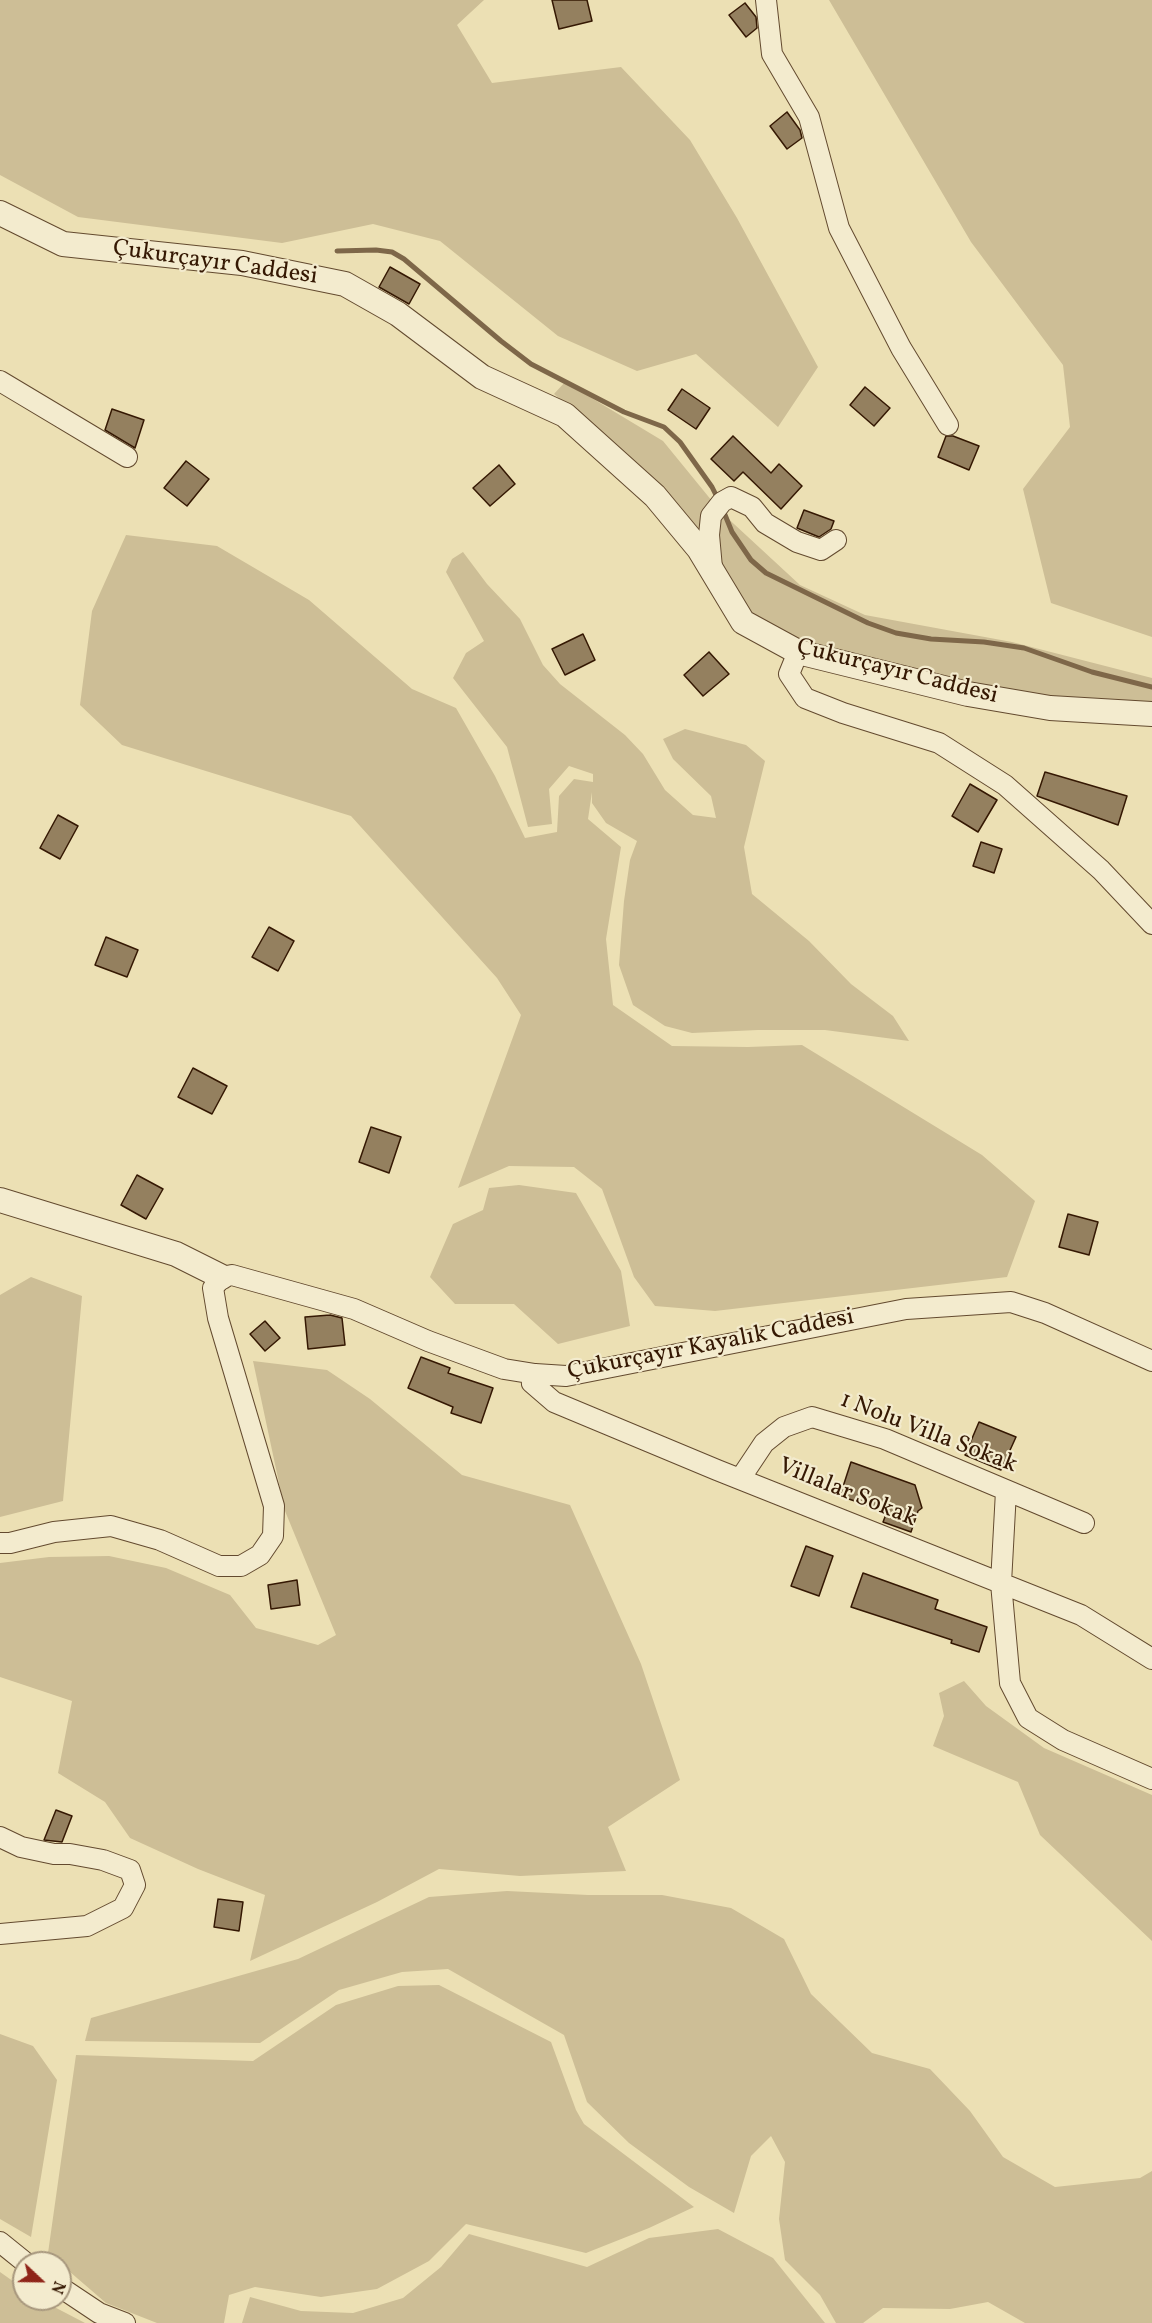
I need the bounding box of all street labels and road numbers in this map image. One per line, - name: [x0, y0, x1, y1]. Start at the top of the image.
- street label: Çukurçayır Caddesi: [111, 235, 319, 293]
- street label: Çukurçayır Caddesi: [793, 634, 1001, 712]
- street label: Çukurçayır Kayalık Caddesi: [565, 1304, 857, 1388]
- street label: 1 Nolu Villa Sokak: [835, 1387, 1021, 1481]
- street label: Villalar Sokak: [774, 1453, 920, 1535]

